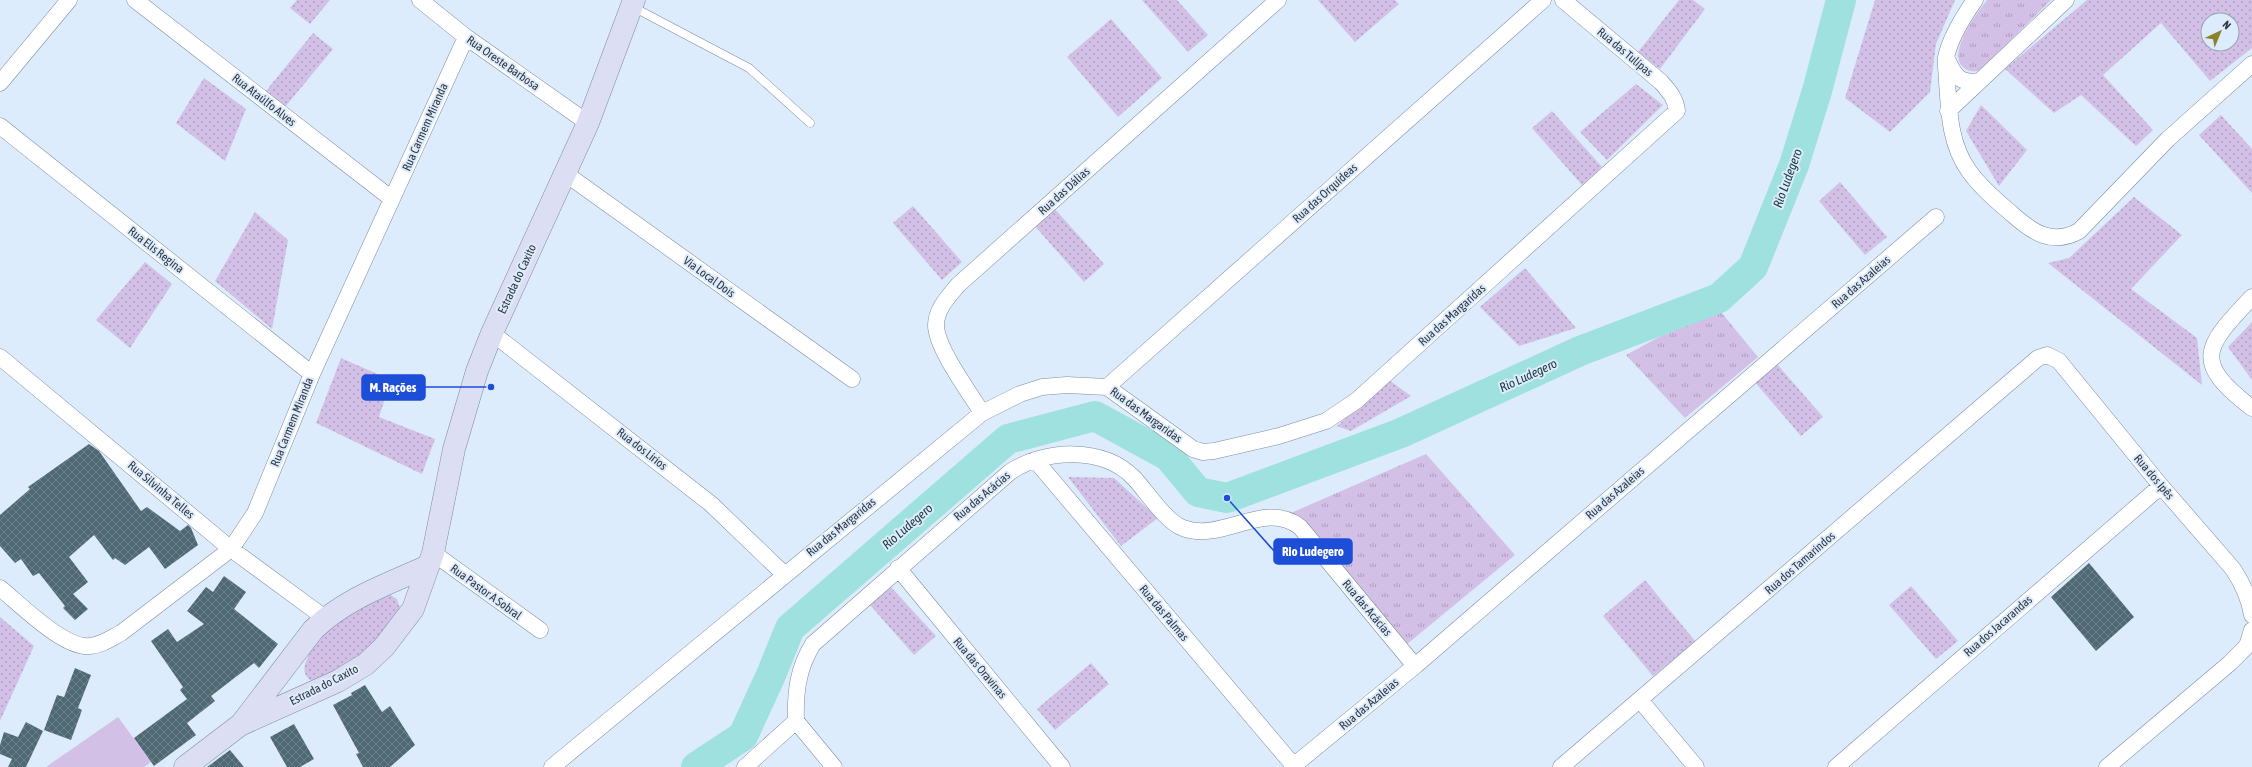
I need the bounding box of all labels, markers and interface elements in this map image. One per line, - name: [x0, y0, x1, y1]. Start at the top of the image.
- north arrow: [2200, 12, 2240, 52]
- text: N: [2220, 18, 2233, 31]
- street label: Rua das Tulípas: [1594, 25, 1656, 79]
- street label: Rua Oreste Barbosa: [464, 33, 542, 93]
- street label: Rua Ataúlfo Alves: [229, 71, 299, 129]
- street label: Rua Carmem Miranda: [399, 81, 451, 173]
- water label: Rio Ludegero: [1770, 147, 1805, 210]
- street label: Rua das Orquídeas: [1290, 160, 1360, 226]
- street label: Rua das Dálias: [1035, 164, 1093, 218]
- street label: Rua Elis Regina: [125, 224, 187, 276]
- street label: Estrada do Caxito: [495, 242, 539, 316]
- street label: Rua das Azaleias: [1829, 253, 1893, 311]
- street label: Via Local Dois: [680, 254, 738, 300]
- street label: Rua das Margaridas: [1416, 281, 1488, 349]
- water label: Rio Ludegero: [1497, 356, 1559, 395]
- street label: Rua Carmem Miranda: [268, 375, 316, 469]
- callout: M. Rações: [362, 375, 425, 400]
- text: M. Rações: [370, 380, 417, 395]
- street label: Rua das Margaridas: [1107, 384, 1185, 446]
- street label: Rua dos Lírios: [614, 425, 670, 473]
- street label: Rua dos Ipês: [2131, 452, 2177, 502]
- street label: Rua Silvinha Telles: [125, 458, 197, 522]
- street label: Rua das Azaleias: [1583, 464, 1647, 522]
- street label: Rua das Acácias: [951, 468, 1013, 524]
- street label: Rua das Margaridas: [803, 495, 879, 559]
- water label: Rio Ludegero: [879, 500, 936, 552]
- street label: Rua dos Tamarindos: [1762, 529, 1838, 597]
- callout: Rio Ludegero: [1274, 539, 1352, 564]
- text: Rio Ludegero: [1282, 544, 1344, 559]
- street label: Rua Pastor A Sobral: [448, 561, 525, 623]
- street label: Rua das Acácias: [1339, 577, 1395, 639]
- street label: Rua das Palmas: [1136, 582, 1192, 644]
- street label: Rua dos Jacarandas: [1961, 593, 2035, 659]
- street label: Rua das Oravinas: [950, 635, 1010, 701]
- street label: Estrada do Caxito: [287, 662, 361, 708]
- street label: Rua das Azaleias: [1337, 675, 1401, 733]

